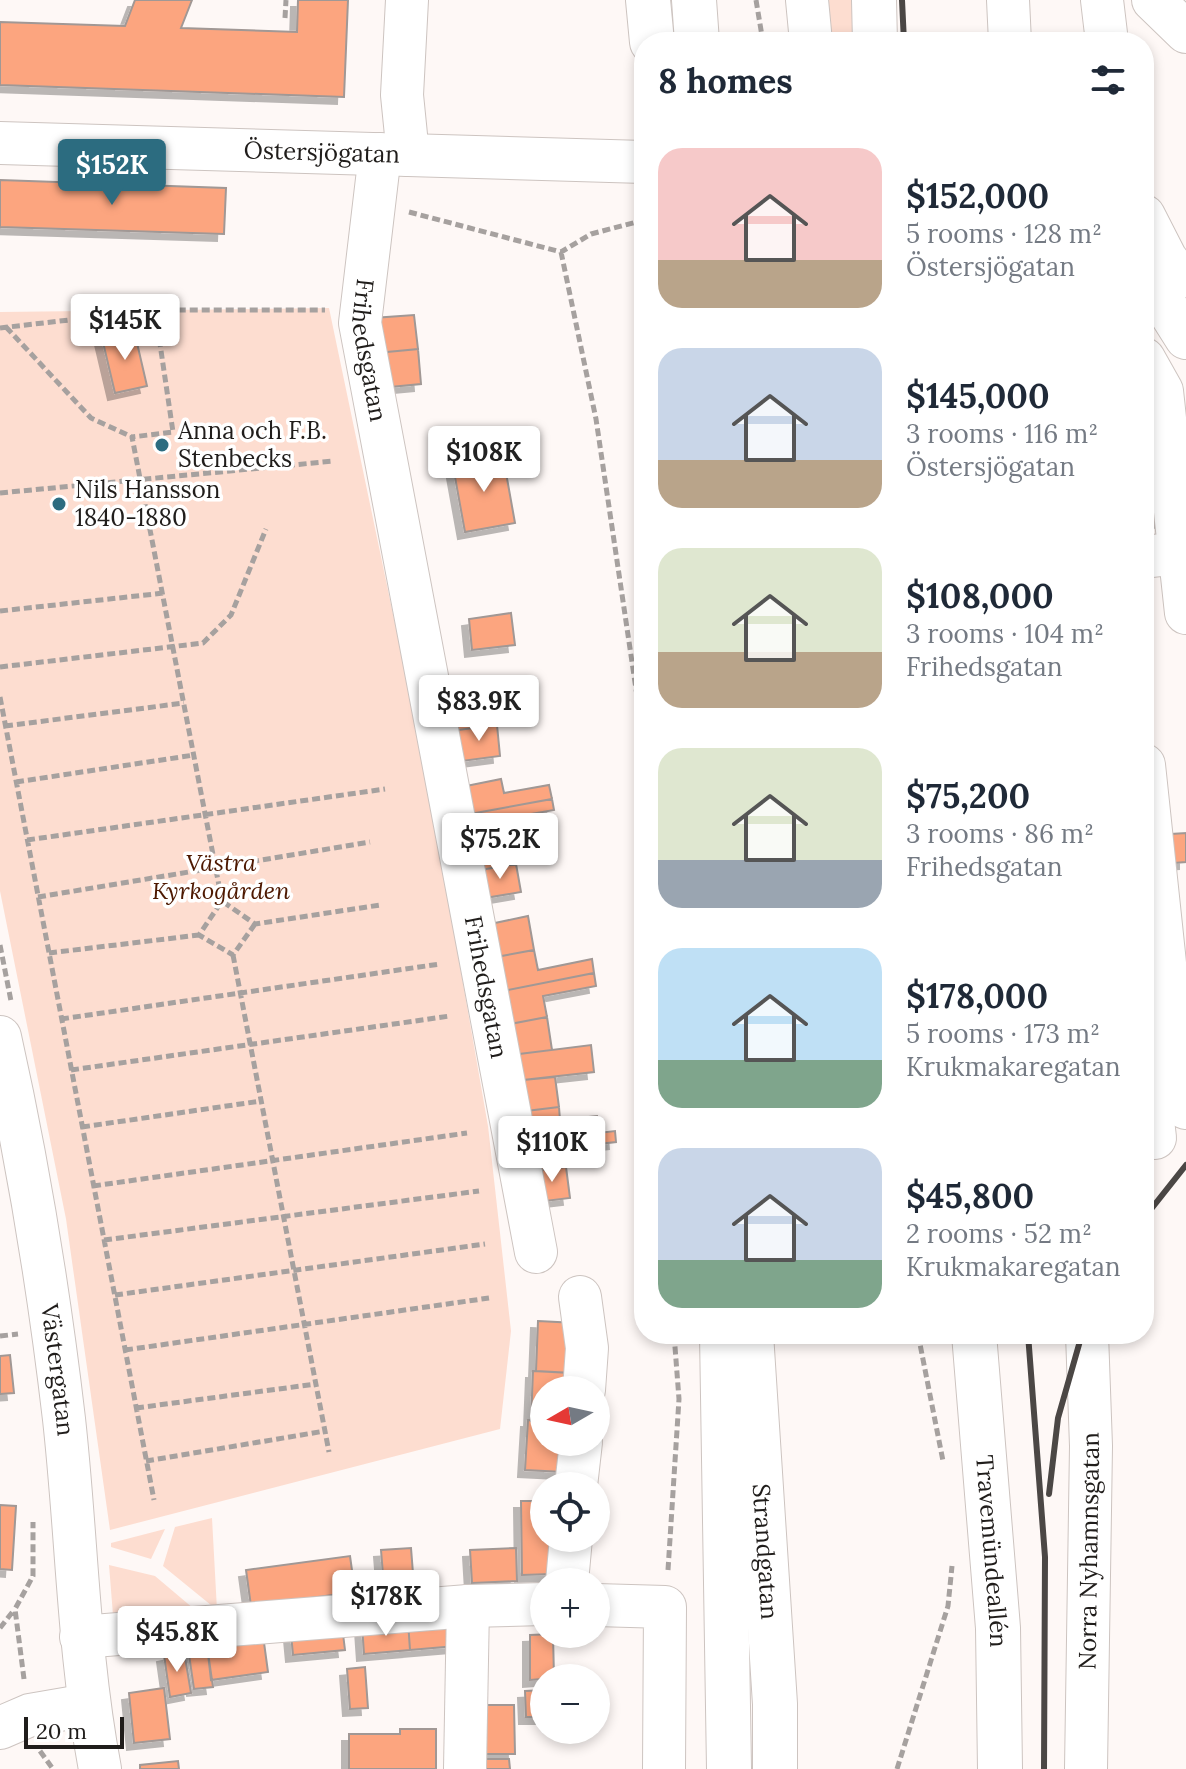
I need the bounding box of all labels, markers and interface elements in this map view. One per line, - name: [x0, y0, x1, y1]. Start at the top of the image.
- icon: filters: [1086, 58, 1130, 102]
- text: 8 homes: [658, 59, 793, 102]
- street label: Östersjögatan: [243, 134, 400, 170]
- pin: $152K: [56, 139, 168, 207]
- text: $152K: [76, 148, 148, 181]
- text: $152,000: [906, 174, 1049, 217]
- icon: home: [722, 180, 818, 276]
- text: 5 rooms · 128 m²: [906, 217, 1102, 250]
- text: Östersjögatan: [906, 250, 1075, 283]
- street label: Frihedsgatan: [345, 277, 394, 424]
- pin: $145K: [69, 294, 181, 362]
- text: $145K: [89, 303, 161, 336]
- text: $145,000: [906, 374, 1050, 417]
- icon: home: [722, 380, 818, 476]
- place label: Anna och F.B. Stenbecks: [177, 415, 327, 474]
- text: 3 rooms · 116 m²: [906, 417, 1098, 450]
- pin: $108K: [428, 426, 540, 494]
- text: $108K: [446, 435, 522, 468]
- marker: Anna och F.B. Stenbecks: [153, 436, 171, 454]
- text: Östersjögatan: [906, 450, 1075, 483]
- place label: Nils Hansson 1840-1880: [75, 474, 220, 533]
- marker: Nils Hansson 1840-1880: [50, 495, 68, 513]
- text: $108,000: [906, 574, 1054, 617]
- icon: home: [722, 580, 818, 676]
- text: 3 rooms · 104 m²: [906, 617, 1104, 650]
- text: Frihedsgatan: [906, 650, 1063, 683]
- pin: $83.9K: [414, 675, 544, 743]
- text: $83.9K: [437, 684, 521, 717]
- text: $75,200: [906, 774, 1030, 817]
- icon: home: [722, 780, 818, 876]
- pin: $75.2K: [435, 813, 565, 881]
- text: 3 rooms · 86 m²: [906, 817, 1094, 850]
- text: $75.2K: [460, 822, 540, 855]
- park label: Västra Kyrkogården: [152, 847, 290, 906]
- text: Frihedsgatan: [906, 850, 1063, 883]
- street label: Frihedsgatan: [458, 913, 515, 1061]
- text: $178,000: [906, 974, 1048, 1017]
- icon: home: [722, 980, 818, 1076]
- text: 5 rooms · 173 m²: [906, 1017, 1100, 1050]
- text: Krukmakaregatan: [906, 1050, 1121, 1083]
- pin: $110K: [496, 1116, 608, 1184]
- text: $110K: [516, 1125, 588, 1158]
- text: $45,800: [906, 1174, 1034, 1217]
- icon: home: [722, 1180, 818, 1276]
- text: 2 rooms · 52 m²: [906, 1217, 1092, 1250]
- text: Krukmakaregatan: [906, 1250, 1121, 1283]
- street label: Västergatan: [34, 1301, 82, 1437]
- north arrow: [530, 1376, 610, 1456]
- map controls: [530, 1376, 610, 1744]
- street label: Norra Nyhamnsgatan: [1072, 1432, 1106, 1670]
- street label: Travemündeallén: [969, 1454, 1014, 1648]
- button: locate: [530, 1472, 610, 1552]
- street label: Strandgatan: [746, 1483, 785, 1620]
- button: +: [530, 1568, 610, 1648]
- pin: $178K: [330, 1570, 442, 1638]
- text: $178K: [350, 1579, 422, 1612]
- pin: $45.8K: [112, 1606, 242, 1674]
- text: $45.8K: [136, 1615, 219, 1648]
- button: −: [530, 1664, 610, 1744]
- scale bar: [24, 1713, 124, 1749]
- text: 20 m: [36, 1717, 87, 1745]

